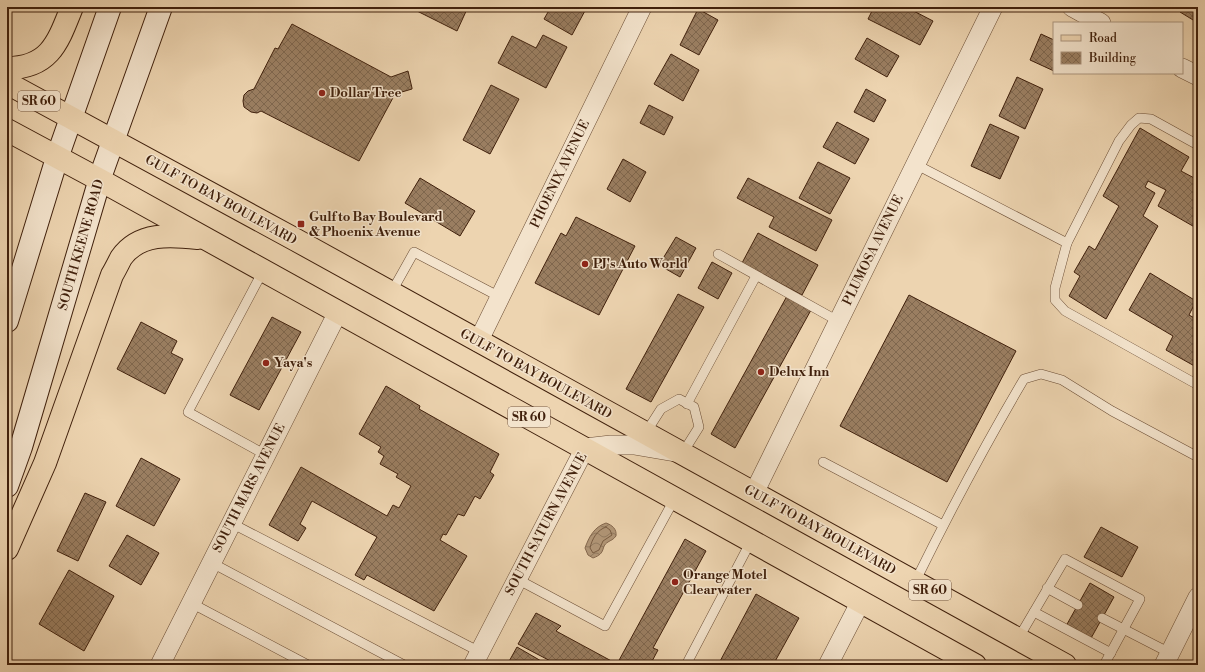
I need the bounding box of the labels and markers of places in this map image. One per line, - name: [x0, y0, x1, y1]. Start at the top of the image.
- place label: Dollar Tree: [330, 85, 402, 101]
- marker: Dollar Tree: [317, 88, 327, 98]
- place label: Gulf to Bay Boulevard & Phoenix Avenue: [309, 209, 443, 240]
- marker: Gulf to Bay Boulevard & Phoenix Avenue: [296, 219, 306, 229]
- place label: PJ's Auto World: [593, 256, 688, 272]
- marker: PJ's Auto World: [580, 259, 590, 269]
- place label: Yaya's: [274, 355, 313, 371]
- marker: Yaya's: [261, 358, 271, 368]
- place label: Delux Inn: [769, 364, 829, 380]
- marker: Delux Inn: [756, 367, 766, 377]
- place label: Orange Motel Clearwater: [683, 567, 768, 598]
- marker: Orange Motel Clearwater: [670, 577, 680, 587]

